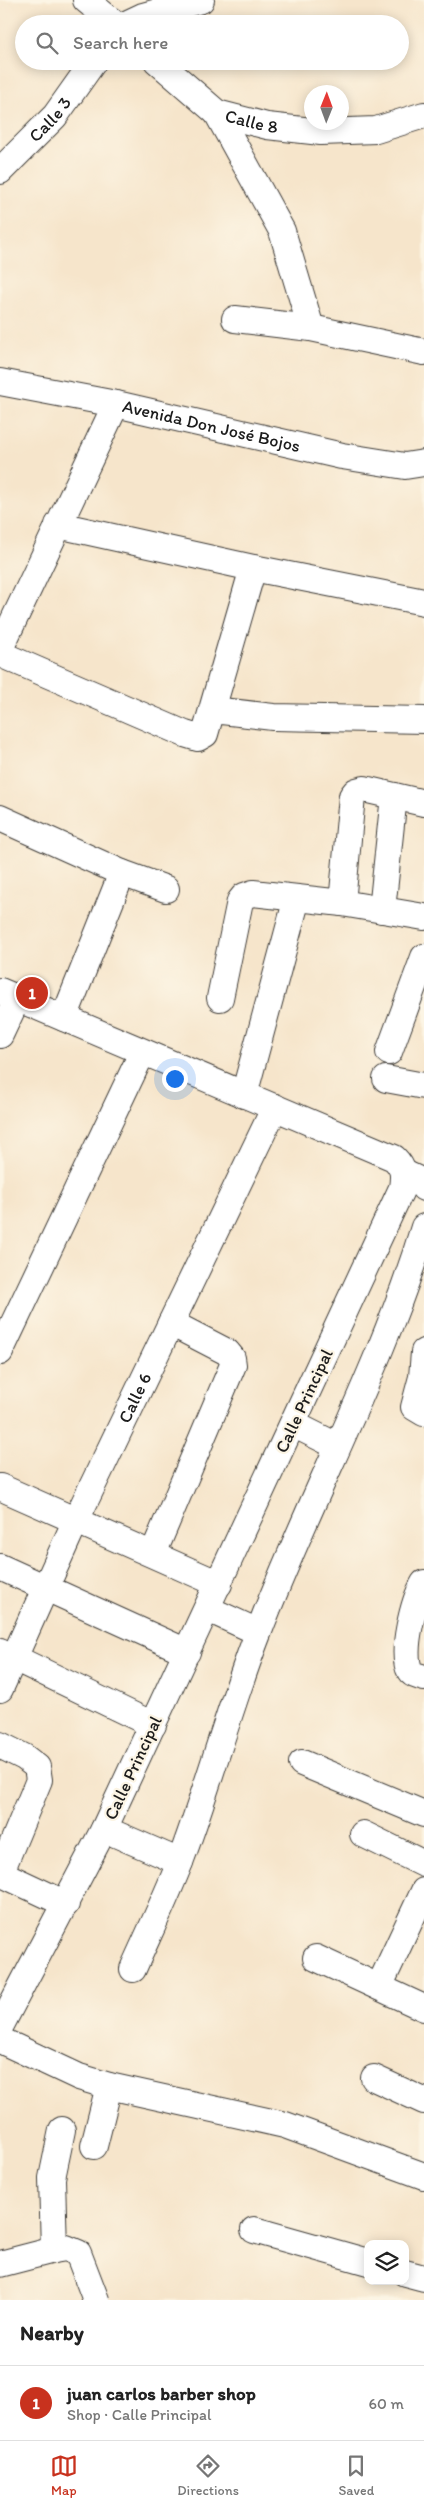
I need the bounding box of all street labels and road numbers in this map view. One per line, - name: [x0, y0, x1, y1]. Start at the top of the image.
- street label: Calle 3: [24, 92, 76, 147]
- street label: Calle 8: [223, 105, 279, 138]
- street label: Avenida Don José Bojos: [120, 395, 302, 457]
- street label: Calle Principal: [270, 1346, 338, 1456]
- street label: Calle 6: [113, 1369, 156, 1427]
- street label: Calle Principal: [99, 1713, 167, 1823]

